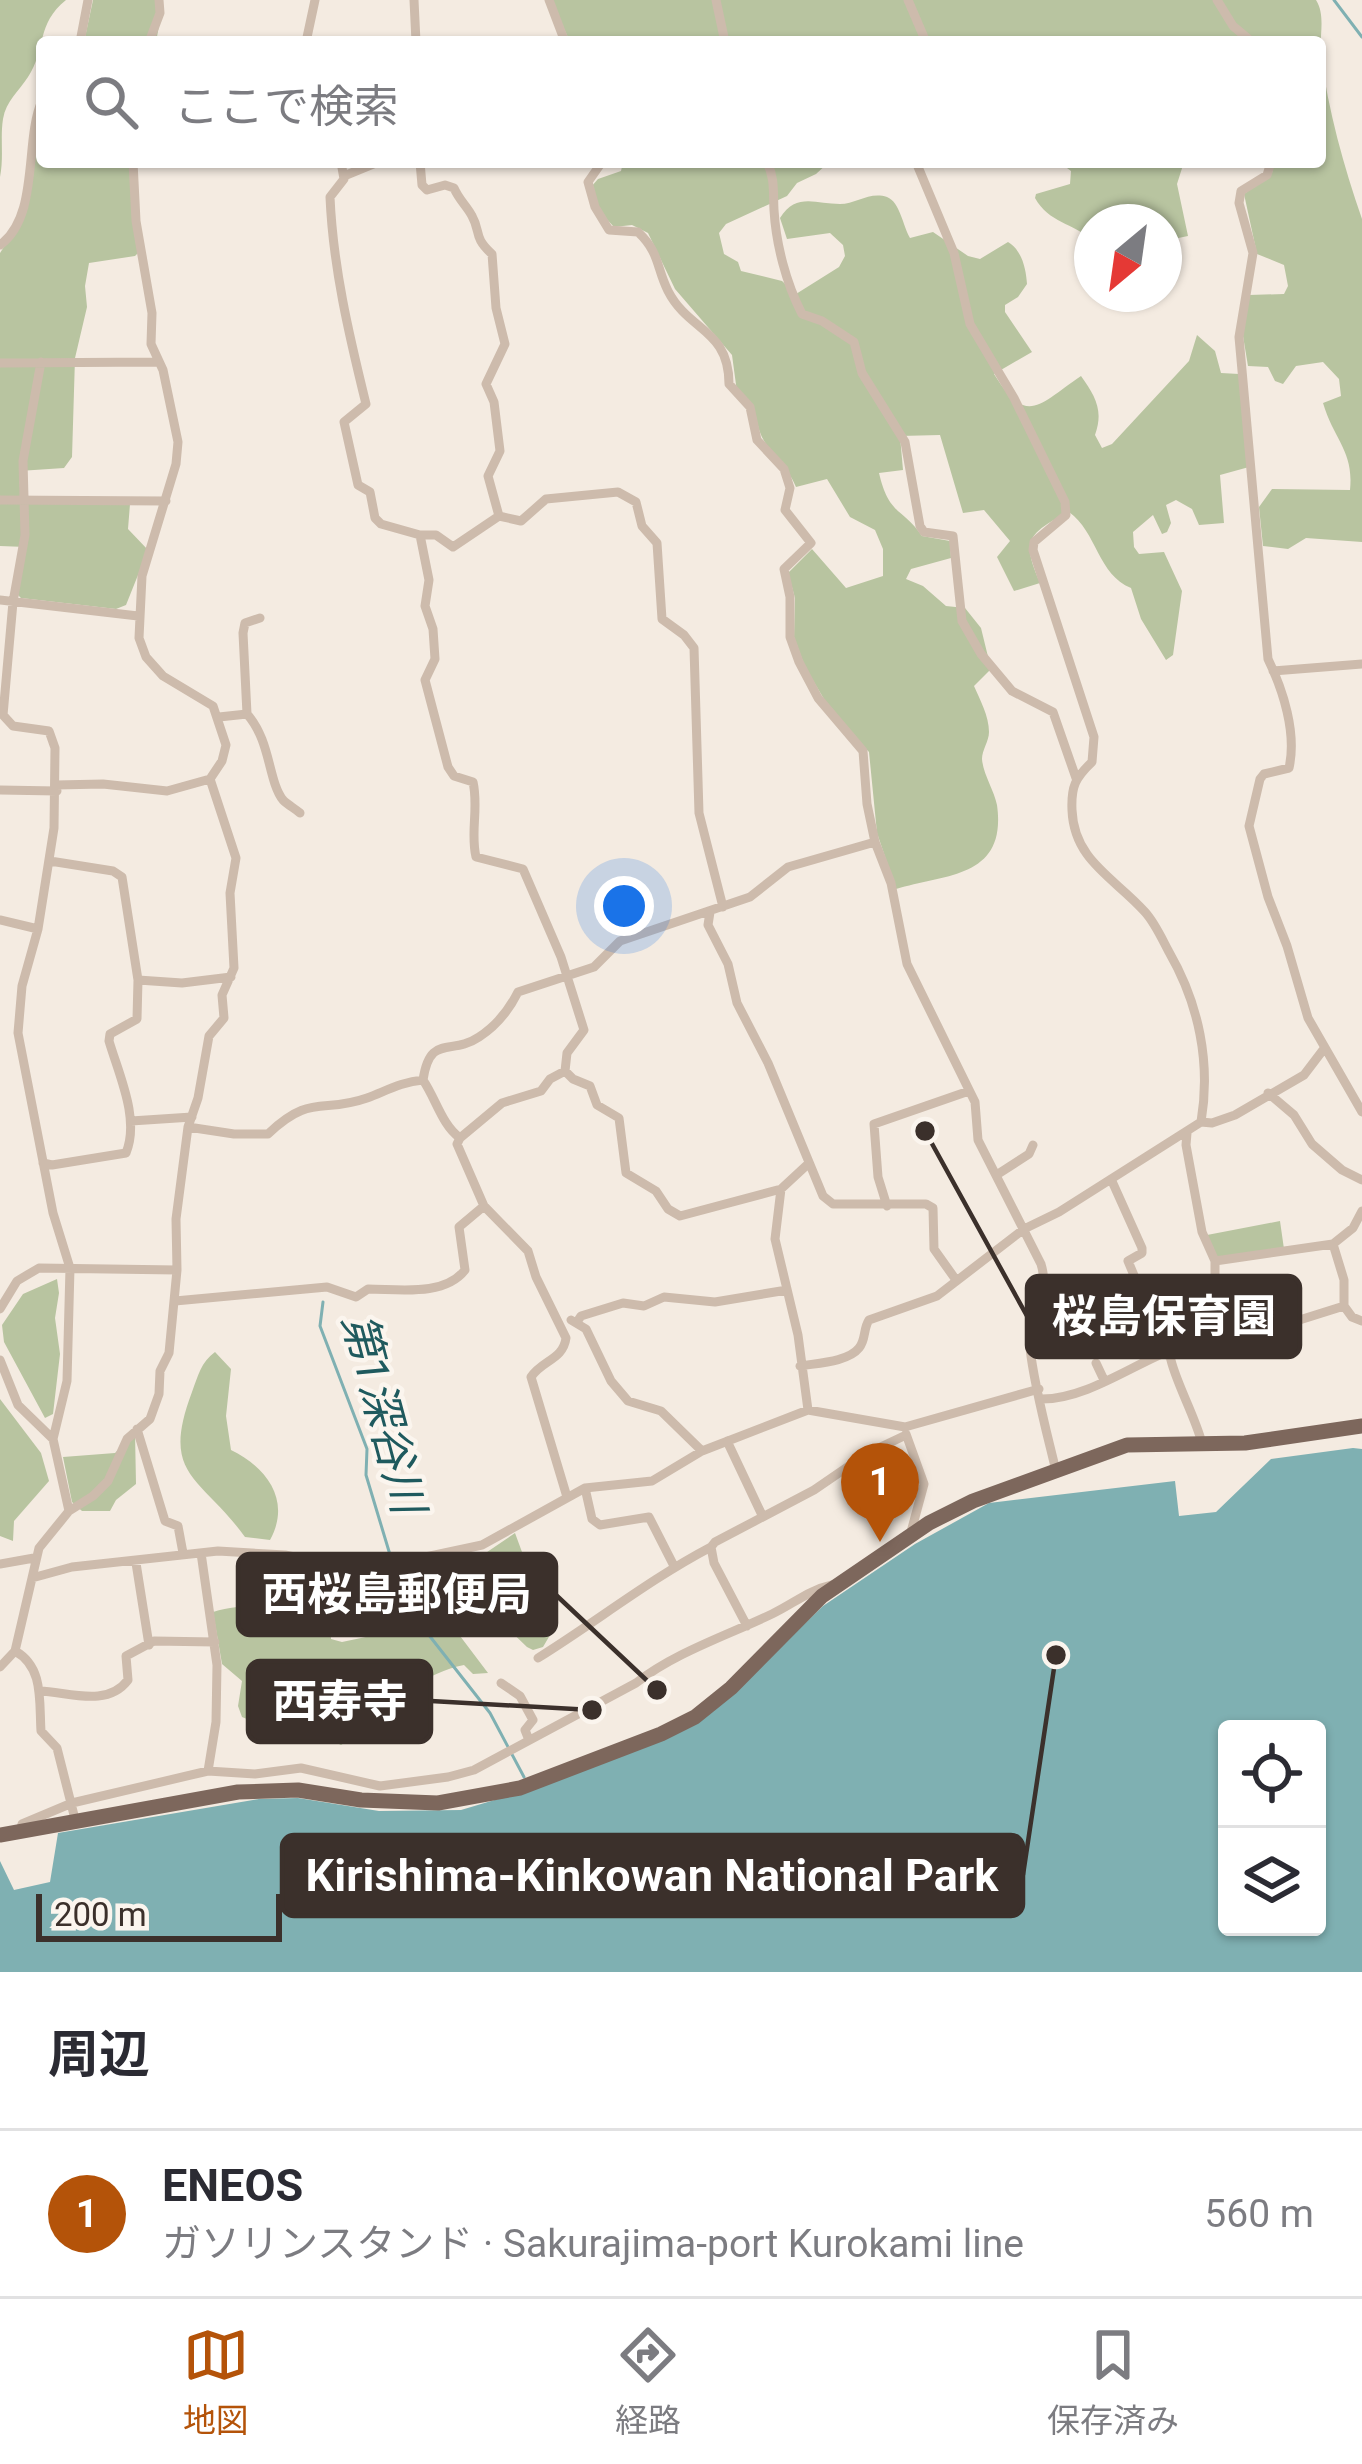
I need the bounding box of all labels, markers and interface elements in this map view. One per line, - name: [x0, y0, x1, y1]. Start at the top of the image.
- search box: [36, 36, 1326, 168]
- icon: search: [78, 69, 144, 135]
- text: ここで検索: [174, 80, 399, 133]
- north arrow: [1074, 204, 1182, 312]
- your location: [594, 876, 654, 936]
- callout: 桜島保育園: [1027, 1276, 1300, 1357]
- text: 桜島保育園: [1051, 1290, 1277, 1343]
- water label: 第1深谷川: [331, 1307, 437, 1523]
- pin: 1: [841, 1443, 919, 1542]
- callout: 西桜島郵便局: [238, 1554, 556, 1635]
- text: 西桜島郵便局: [262, 1568, 532, 1621]
- callout: 西寿寺: [248, 1661, 431, 1742]
- text: 西寿寺: [272, 1675, 408, 1728]
- map controls: [1218, 1720, 1326, 1936]
- button: locate: [1218, 1720, 1326, 1828]
- button: layers: [1218, 1828, 1326, 1936]
- callout: Kirishima-Kinkowan National Park: [282, 1835, 1023, 1916]
- text: Kirishima-Kinkowan National Park: [306, 1849, 999, 1902]
- scale bar: [36, 1888, 282, 1941]
- text: 200 m: [54, 1895, 147, 1934]
- text: 周辺: [48, 2025, 150, 2084]
- text: ENEOS: [162, 2159, 303, 2212]
- text: 1: [76, 2191, 98, 2237]
- text: 560 m: [1204, 2191, 1314, 2237]
- text: ガソリンスタンド · Sakurajima-port Kurokami line: [162, 2221, 1024, 2267]
- tab: 地図: [183, 2322, 249, 2442]
- tab: 経路: [615, 2322, 681, 2442]
- tab: 保存済み: [1047, 2322, 1179, 2442]

